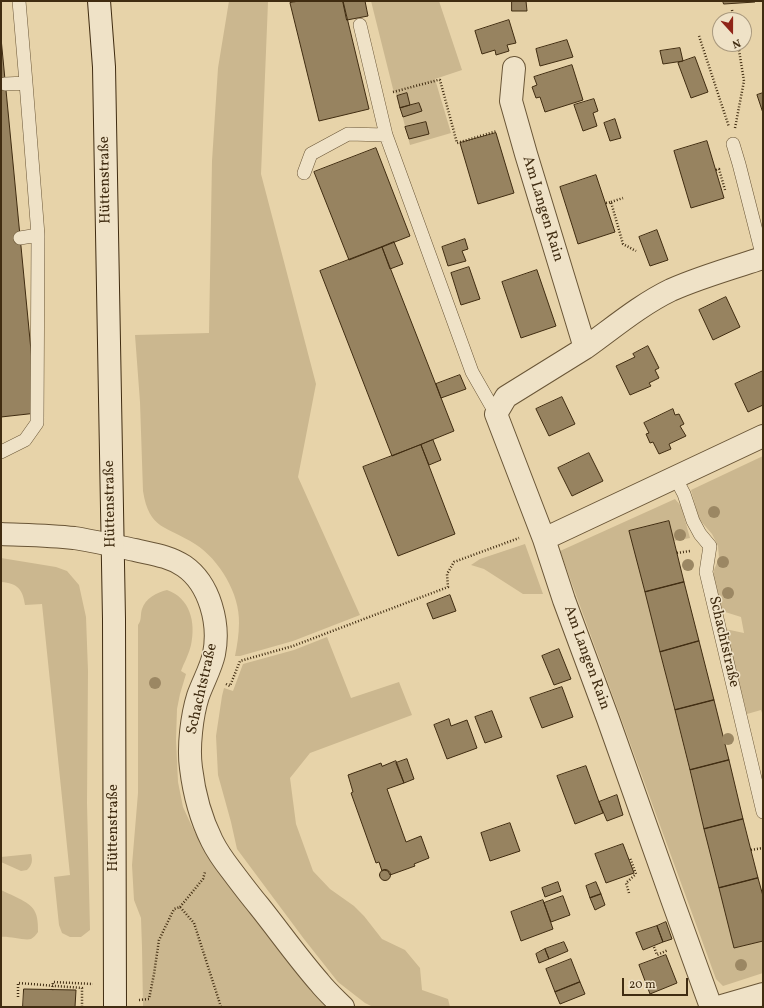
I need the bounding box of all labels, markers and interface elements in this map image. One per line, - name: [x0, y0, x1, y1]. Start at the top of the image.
- north arrow: [712, 12, 752, 52]
- text: N: [730, 34, 743, 51]
- street label: Hüttenstraße: [96, 136, 116, 224]
- street label: Am Langen Rain: [517, 154, 567, 264]
- street label: Hüttenstraße: [101, 460, 121, 548]
- street label: Schachtstraße: [704, 595, 742, 689]
- street label: Am Langen Rain: [559, 603, 613, 713]
- street label: Schachtstraße: [184, 642, 222, 736]
- street label: Hüttenstraße: [105, 784, 123, 872]
- scale bar: [624, 970, 690, 996]
- text: 20 m: [629, 977, 656, 993]

